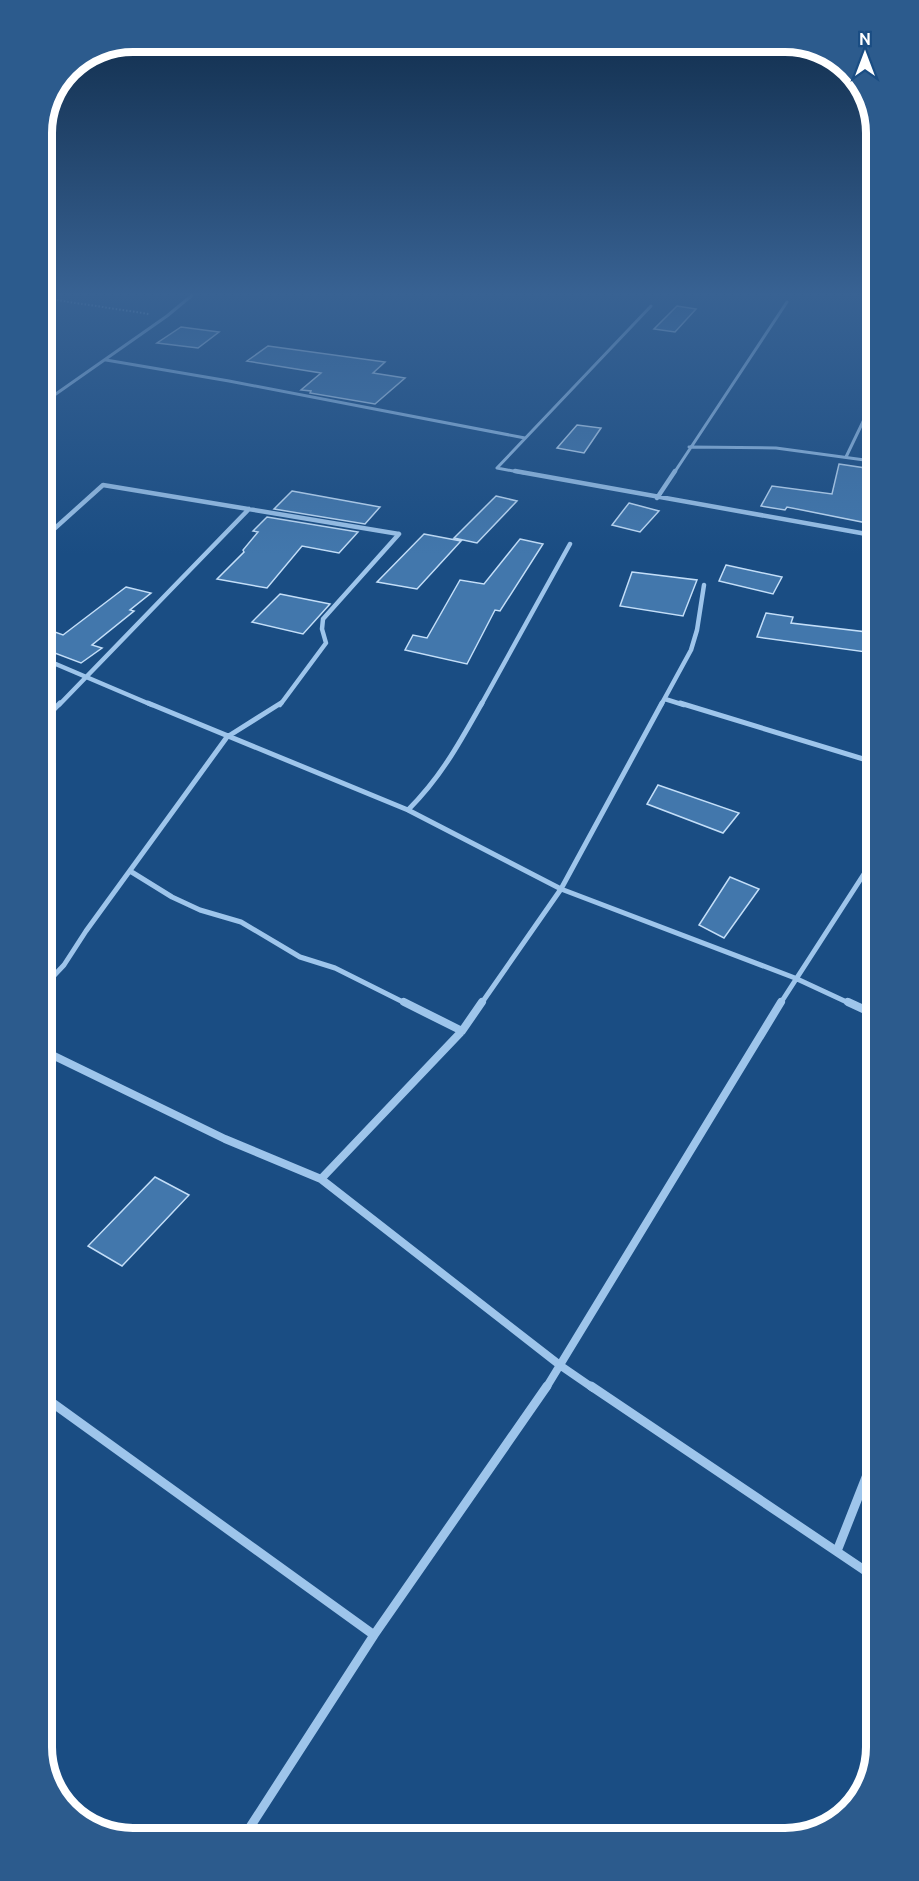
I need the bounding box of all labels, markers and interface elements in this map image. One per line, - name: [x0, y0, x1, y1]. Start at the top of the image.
- north arrow: [835, 24, 895, 84]
- text: N: [859, 30, 871, 48]

